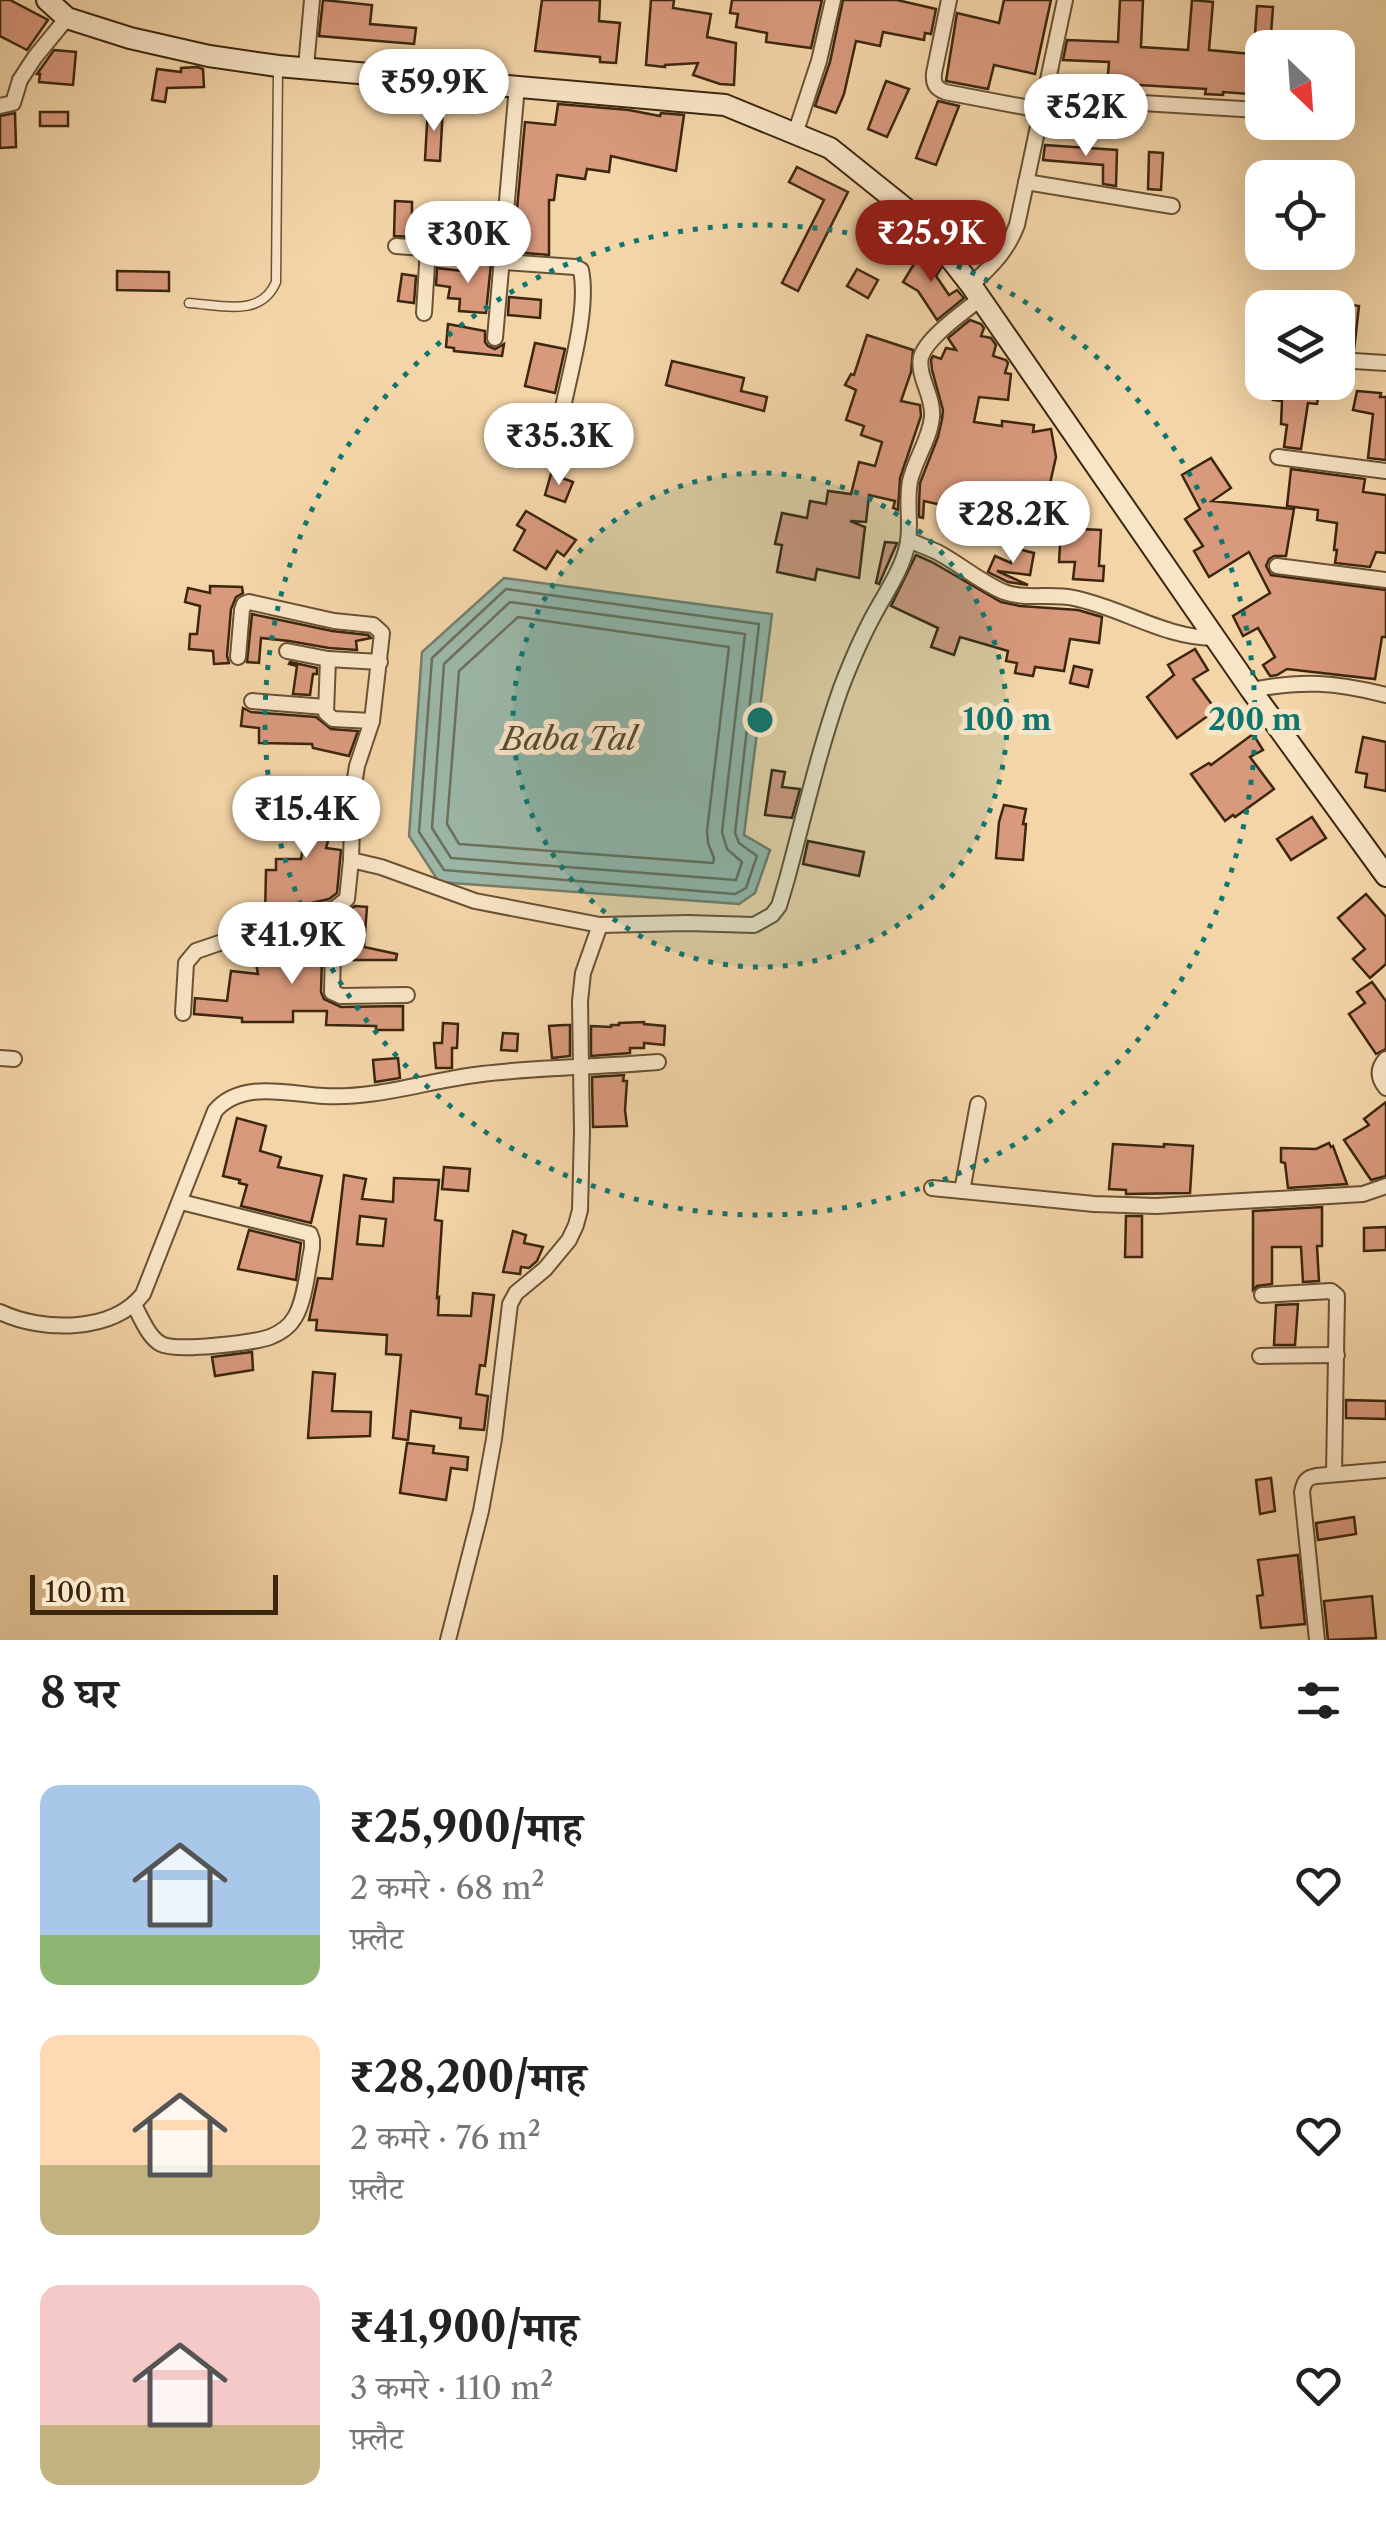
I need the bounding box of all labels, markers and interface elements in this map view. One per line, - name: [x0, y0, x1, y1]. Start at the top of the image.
- north arrow: [1245, 30, 1355, 140]
- map controls: [1245, 30, 1355, 400]
- pin: ₹59.9K: [353, 49, 515, 134]
- text: ₹59.9K: [381, 62, 487, 101]
- pin: ₹52K: [1027, 74, 1145, 159]
- text: ₹52K: [1046, 87, 1126, 126]
- button: locate: [1245, 160, 1355, 270]
- pin: ₹25.9K: [850, 200, 1012, 285]
- pin: ₹30K: [409, 201, 527, 286]
- text: ₹25.9K: [877, 213, 985, 252]
- text: ₹30K: [427, 214, 509, 253]
- button: layers: [1245, 290, 1355, 400]
- pin: ₹35.3K: [478, 403, 640, 488]
- text: ₹35.3K: [506, 416, 612, 455]
- pin: ₹28.2K: [932, 481, 1094, 566]
- text: ₹28.2K: [958, 494, 1068, 533]
- text: 100 m: [963, 701, 1052, 738]
- text: 200 m: [1208, 701, 1302, 738]
- centre of rings: [742, 702, 778, 738]
- water label: Baba Tal: [498, 719, 640, 758]
- pin: ₹15.4K: [225, 776, 387, 861]
- text: ₹15.4K: [254, 789, 358, 828]
- pin: ₹41.9K: [211, 902, 373, 987]
- text: ₹41.9K: [240, 915, 344, 954]
- scale bar: [30, 1570, 278, 1614]
- text: 100 m: [45, 1575, 126, 1609]
- text: 8 घर: [40, 1667, 118, 1719]
- icon: filters: [1291, 1673, 1346, 1728]
- text: ₹25,900/माह: [350, 1801, 583, 1853]
- icon: home: [120, 1825, 240, 1945]
- icon: heart: [1291, 1858, 1346, 1913]
- text: 2 कमरे · 68 m²: [350, 1868, 545, 1907]
- text: फ़्लैट: [350, 1919, 403, 1958]
- text: ₹28,200/माह: [350, 2051, 586, 2103]
- icon: home: [120, 2075, 240, 2195]
- icon: heart: [1291, 2108, 1346, 2163]
- text: 2 कमरे · 76 m²: [350, 2118, 541, 2157]
- text: फ़्लैट: [350, 2169, 403, 2208]
- text: ₹41,900/माह: [350, 2301, 578, 2353]
- icon: home: [120, 2325, 240, 2445]
- icon: heart: [1291, 2358, 1346, 2413]
- text: 3 कमरे · 110 m²: [350, 2368, 553, 2407]
- text: फ़्लैट: [350, 2419, 403, 2458]

